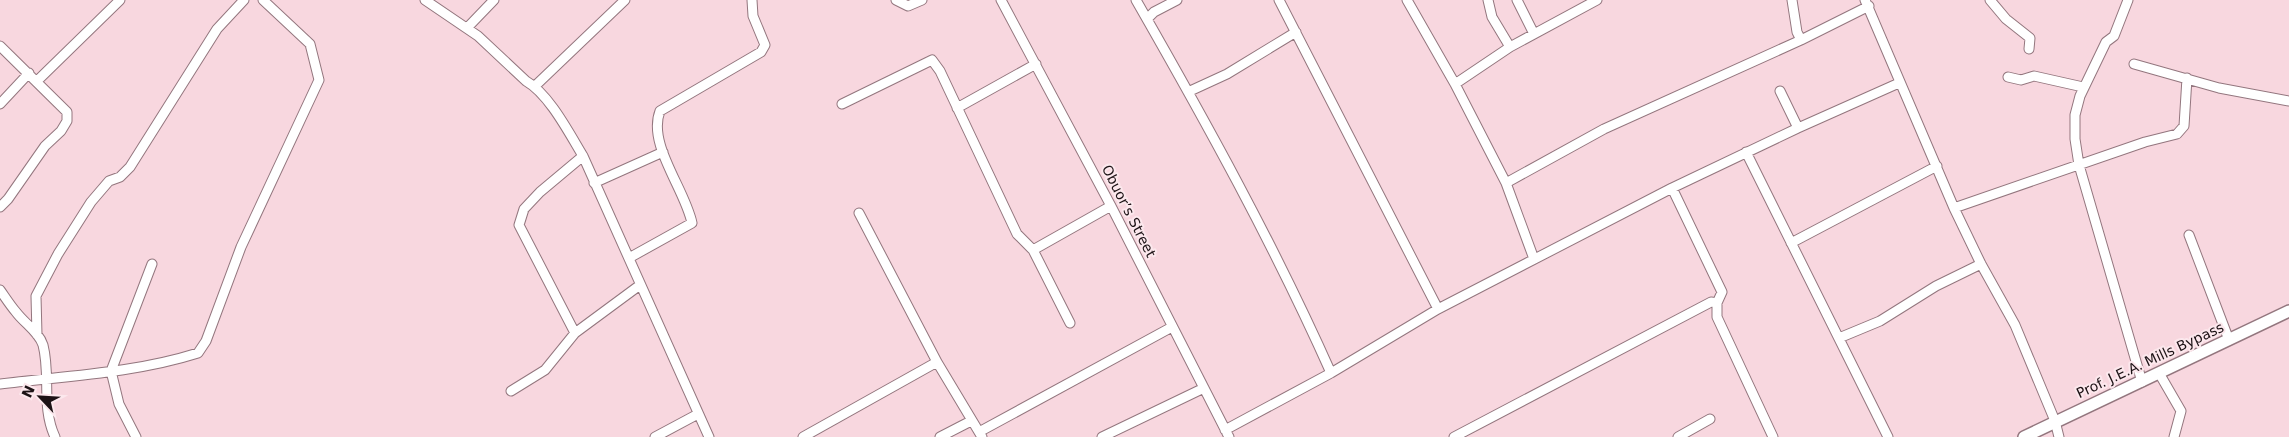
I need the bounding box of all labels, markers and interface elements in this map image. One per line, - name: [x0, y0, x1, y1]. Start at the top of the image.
- street label: Obuor’s Street: [1099, 162, 1159, 260]
- street label: Prof. J.E.A. Mills Bypass: [2074, 319, 2226, 401]
- north arrow: [15, 372, 65, 422]
- text: N: [18, 383, 38, 400]

